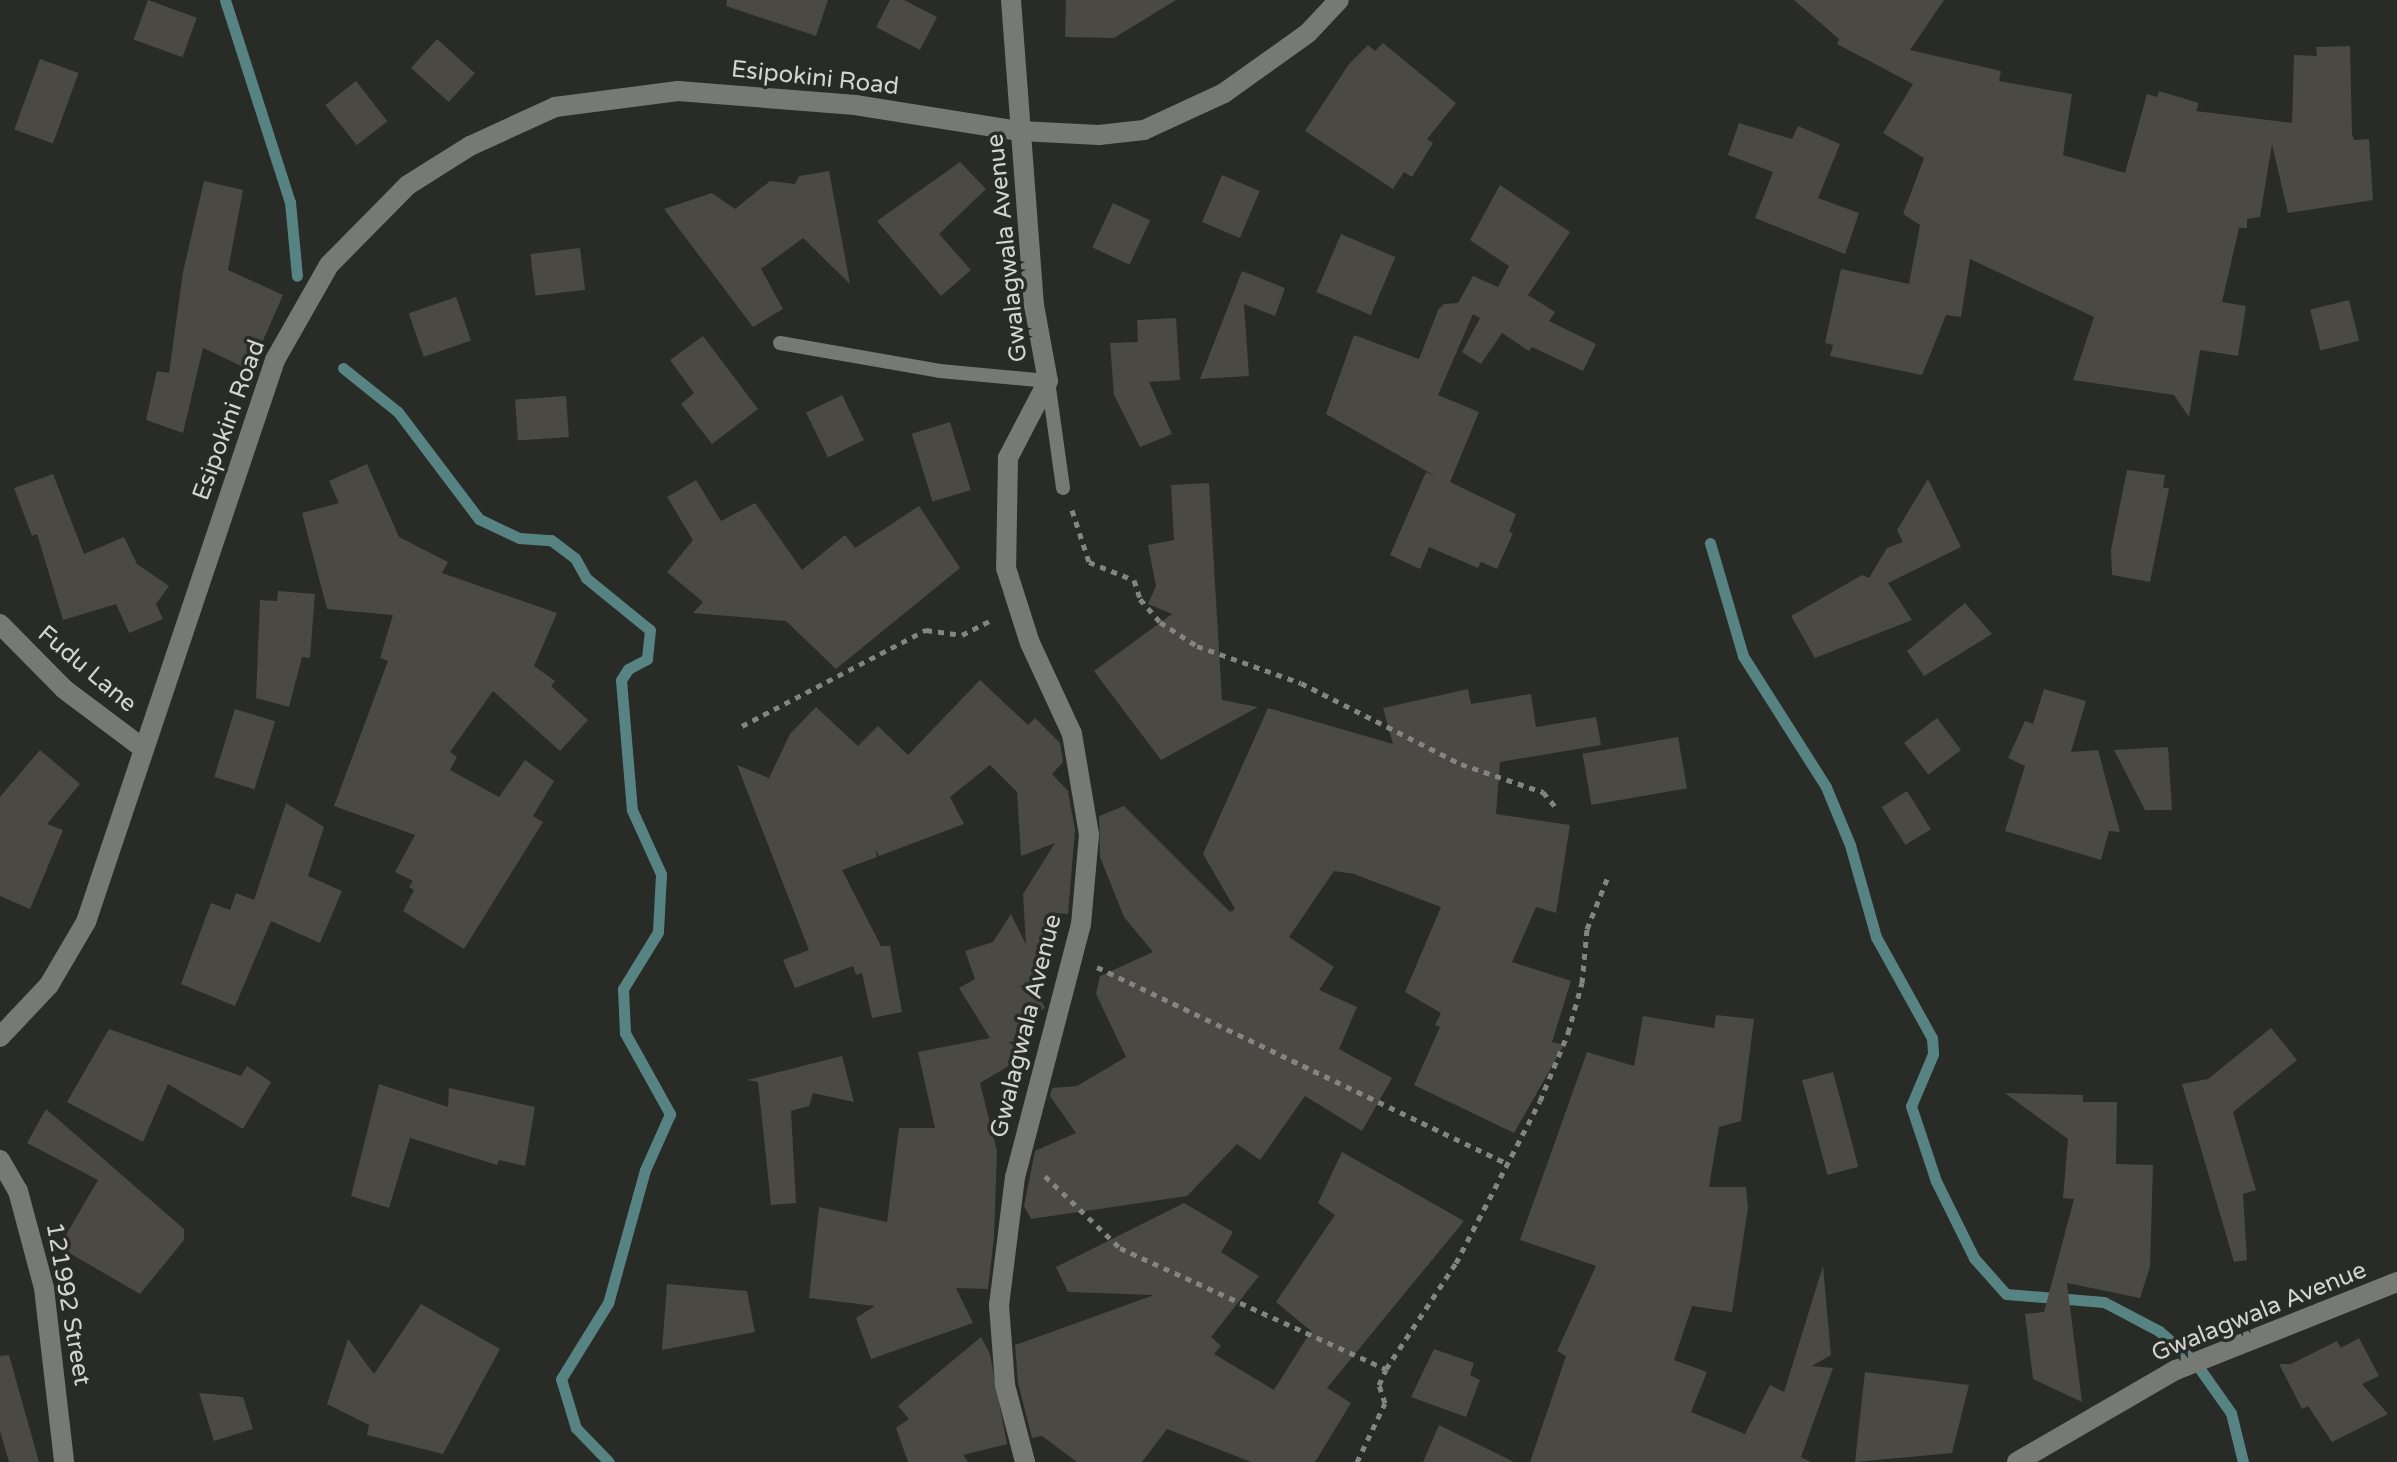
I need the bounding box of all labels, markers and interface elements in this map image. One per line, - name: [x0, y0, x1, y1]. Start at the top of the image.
- street label: Esipokini Road: [730, 55, 900, 101]
- street label: Gwalagwala Avenue: [981, 133, 1033, 363]
- street label: Esipokini Road: [187, 336, 271, 504]
- street label: Fudu Lane: [32, 619, 142, 719]
- street label: Gwalagwala Avenue: [984, 911, 1068, 1141]
- street label: 121992 Street: [39, 1220, 97, 1388]
- street label: Gwalagwala Avenue: [2147, 1256, 2371, 1368]

